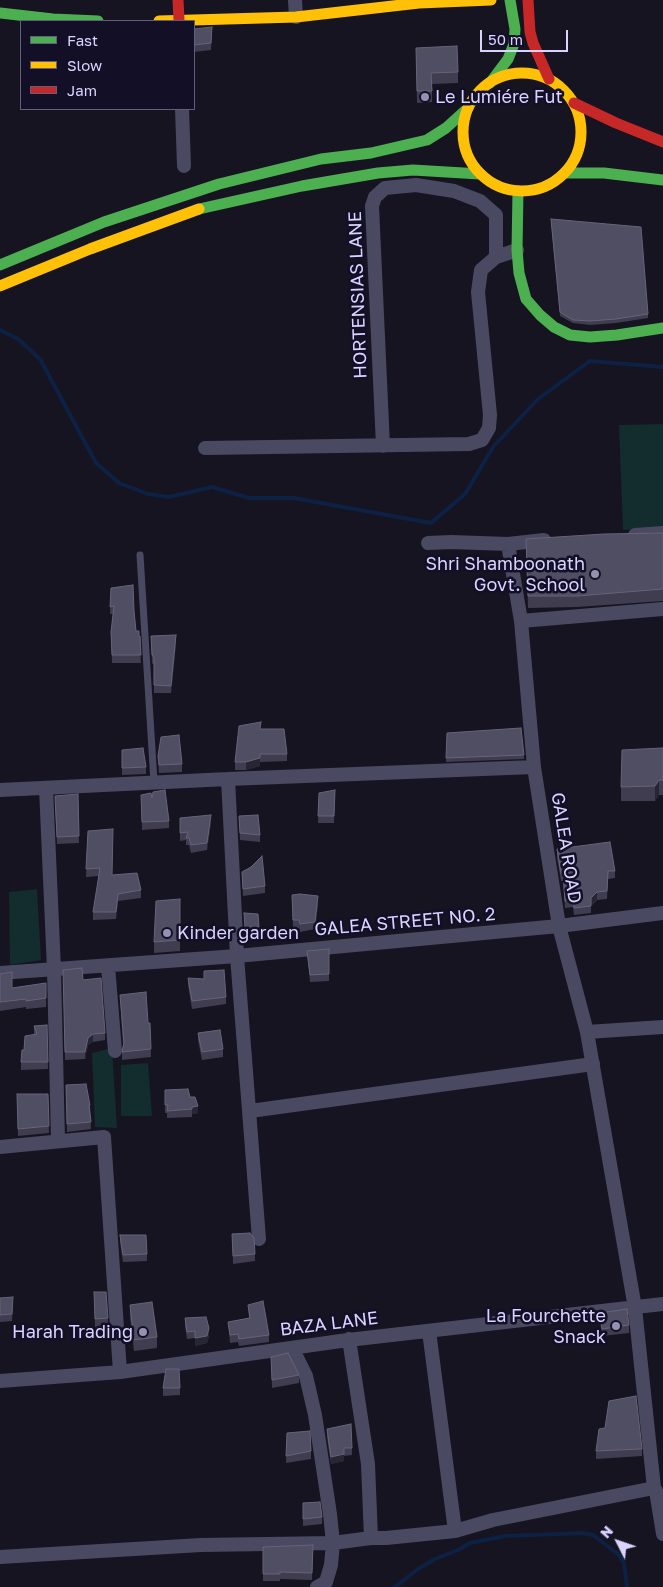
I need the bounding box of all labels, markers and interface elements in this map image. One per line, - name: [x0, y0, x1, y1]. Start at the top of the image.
- legend: [20, 20, 195, 110]
- scale bar: [483, 20, 570, 52]
- text: 50 m: [488, 30, 523, 48]
- text: Fast: [67, 31, 98, 49]
- text: Slow: [67, 56, 102, 74]
- text: Jam: [67, 81, 97, 99]
- place label: Le Lumiére Fut: [435, 86, 563, 108]
- marker: Le Lumiére Fut: [419, 91, 431, 103]
- street label: HORTENSIAS LANE: [344, 211, 372, 379]
- place label: Shri Shamboonath Govt. School: [425, 553, 585, 596]
- marker: Shri Shamboonath Govt. School: [589, 568, 601, 580]
- street label: GALEA ROAD: [547, 791, 585, 905]
- street label: GALEA STREET NO. 2: [314, 903, 496, 941]
- place label: Kinder garden: [177, 922, 299, 944]
- marker: Kinder garden: [161, 927, 173, 939]
- place label: La Fourchette Snack: [486, 1305, 606, 1348]
- street label: BAZA LANE: [279, 1307, 379, 1341]
- marker: La Fourchette Snack: [610, 1320, 622, 1332]
- place label: Harah Trading: [12, 1321, 133, 1343]
- marker: Harah Trading: [137, 1326, 149, 1338]
- north arrow: [593, 1517, 643, 1567]
- text: N: [596, 1522, 616, 1541]

